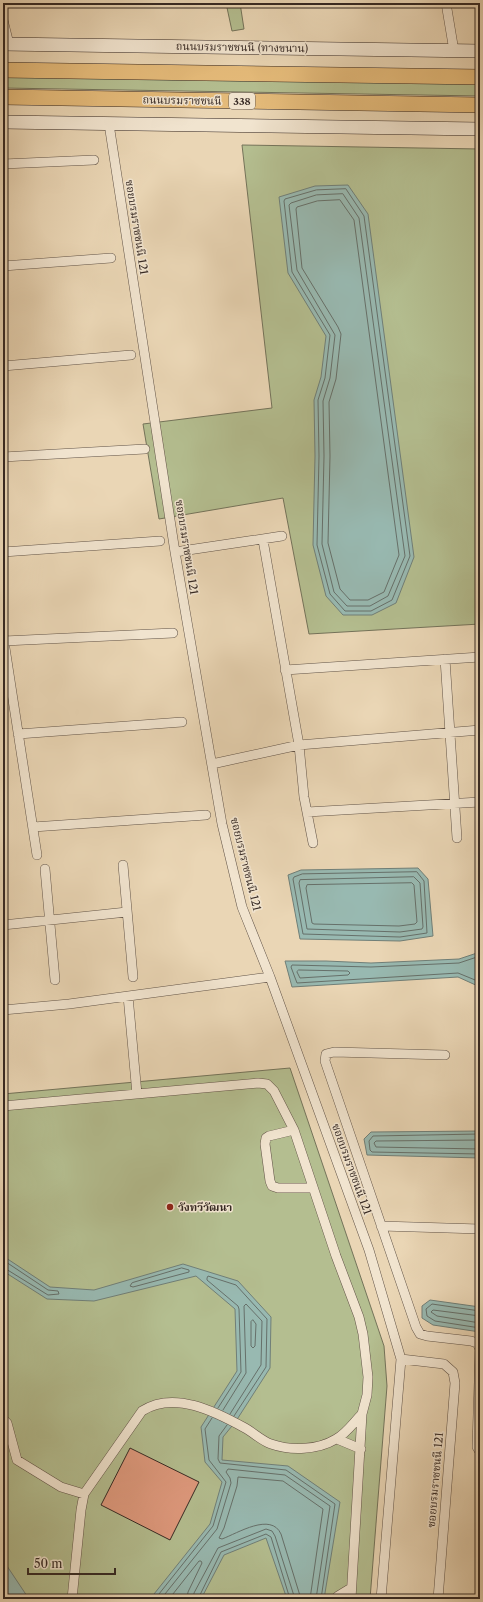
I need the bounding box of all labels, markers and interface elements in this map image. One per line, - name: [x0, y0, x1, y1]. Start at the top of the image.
- street label: ถนนบรมราชชนนี (ทางขนาน): [176, 39, 308, 55]
- street label: ถนนบรมราชชนนี: [142, 92, 222, 108]
- road number: 338: [229, 93, 255, 109]
- street label: ซอยบรมราชชนนี 121: [123, 179, 151, 276]
- street label: ซอยบรมราชชนนี 121: [173, 499, 201, 596]
- street label: ซอยบรมราชชนนี 121: [228, 816, 264, 913]
- street label: ซอยบรมราชชนนี 121: [329, 1122, 375, 1217]
- place label: วังทวีวัฒนา: [178, 1200, 232, 1214]
- marker: วังทวีวัฒนา: [165, 1202, 175, 1212]
- street label: ซอยบรมราชชนนี 121: [424, 1431, 446, 1528]
- scale bar: [28, 1550, 115, 1576]
- text: 50 m: [34, 1556, 63, 1571]

